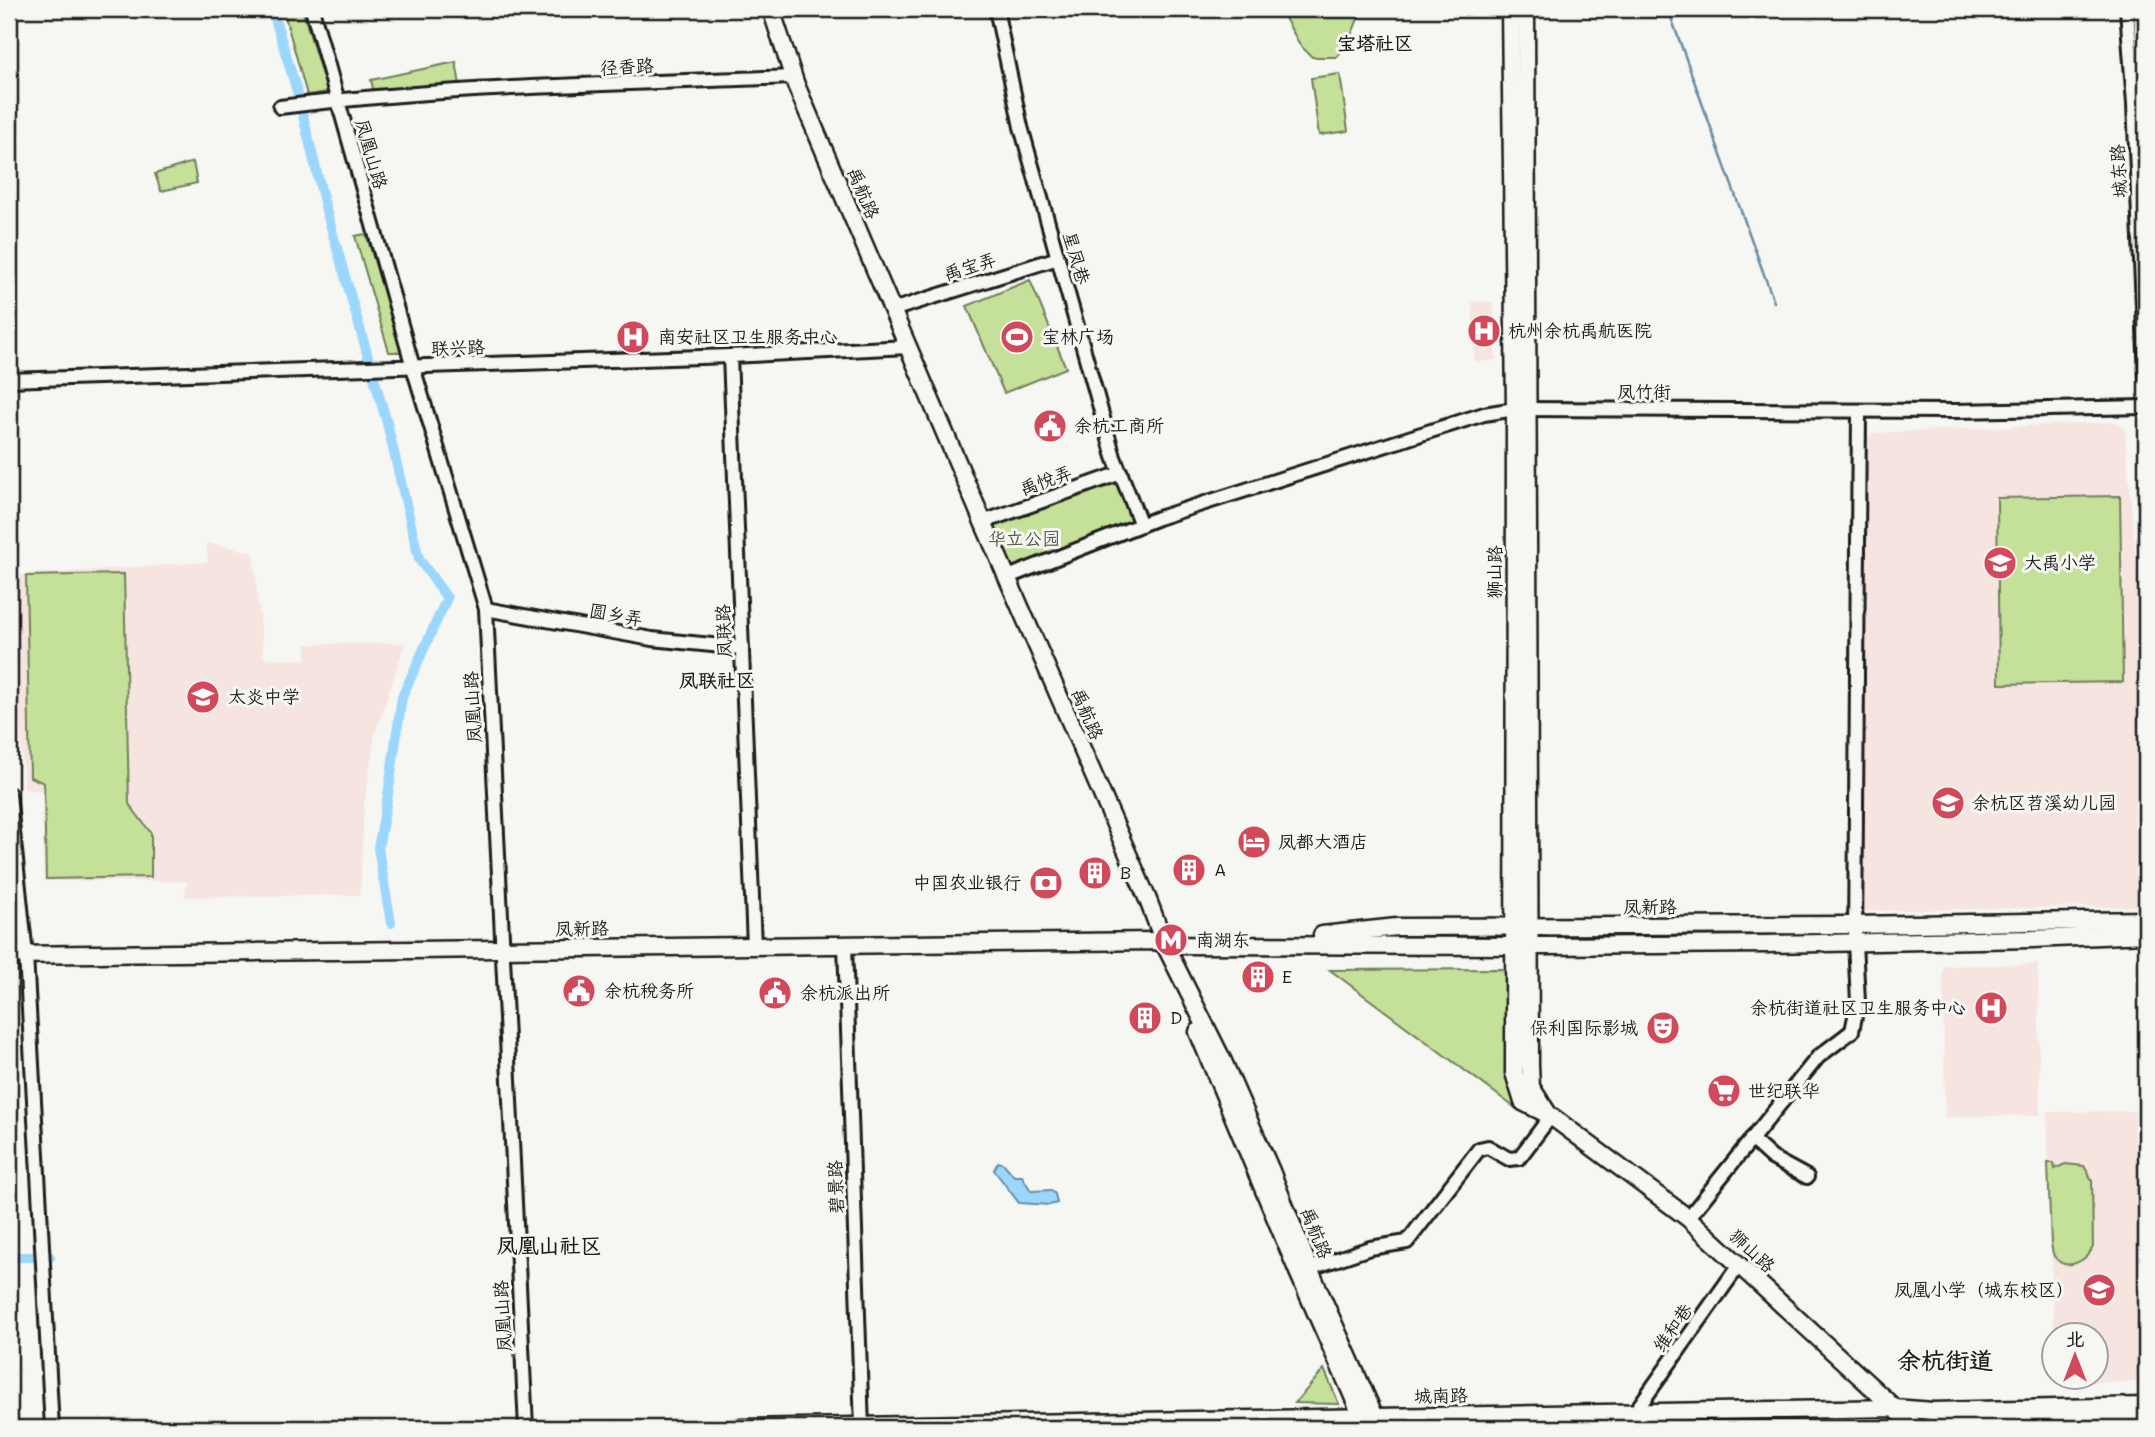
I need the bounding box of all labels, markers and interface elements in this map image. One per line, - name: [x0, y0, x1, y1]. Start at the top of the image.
- district label: 宝塔社区: [1337, 30, 1413, 55]
- street label: 径香路: [599, 53, 655, 79]
- street label: 凤凰山路: [351, 116, 393, 192]
- street label: 城东路: [2105, 143, 2131, 199]
- street label: 禹航路: [842, 163, 886, 222]
- street label: 星凤巷: [1058, 228, 1096, 287]
- street label: 禹宝弄: [940, 247, 999, 285]
- hospital icon: 杭州余杭禹航医院: [1465, 312, 1503, 350]
- hospital icon: 南安社区卫生服务中心: [614, 318, 652, 356]
- sports icon: 宝林广场: [998, 318, 1036, 356]
- place label: 杭州余杭禹航医院: [1508, 318, 1652, 342]
- place label: 南安社区卫生服务中心: [658, 324, 838, 348]
- place label: 宝林广场: [1042, 324, 1114, 348]
- street label: 联兴路: [431, 334, 485, 360]
- street label: 凤竹街: [1617, 379, 1671, 403]
- public building icon: 余杭工商所: [1031, 407, 1069, 445]
- place label: 余杭工商所: [1074, 413, 1164, 437]
- street label: 禹悦弄: [1016, 460, 1075, 501]
- park label: 华立公园: [988, 526, 1060, 550]
- school or university icon: 大禹小学: [1981, 544, 2019, 582]
- street label: 狮山路: [1482, 545, 1506, 599]
- place label: 大禹小学: [2024, 550, 2096, 574]
- street label: 圆乡弄: [588, 598, 645, 631]
- street label: 凤联路: [710, 604, 736, 658]
- district label: 凤联社区: [679, 667, 755, 692]
- street label: 凤凰山路: [458, 670, 486, 744]
- school or university icon: 太炎中学: [184, 678, 222, 716]
- place label: 太炎中学: [228, 684, 300, 708]
- street label: 禹航路: [1066, 684, 1110, 743]
- school or university icon: 余杭区苕溪幼儿园: [1929, 784, 1967, 822]
- place label: 余杭区苕溪幼儿园: [1972, 790, 2116, 814]
- hotel icon: 凤都大酒店: [1235, 823, 1273, 861]
- place label: 凤都大酒店: [1278, 829, 1368, 853]
- building icon: A: [1170, 851, 1208, 889]
- building icon: B: [1076, 854, 1114, 892]
- place label: A: [1214, 857, 1226, 881]
- place label: B: [1120, 860, 1131, 884]
- bank icon: 中国农业银行: [1027, 864, 1065, 902]
- place label: 中国农业银行: [913, 870, 1021, 894]
- street label: 凤新路: [1623, 894, 1677, 918]
- street label: 凤新路: [555, 916, 609, 940]
- metro station icon: 南湖东: [1152, 921, 1190, 959]
- place label: 南湖东: [1196, 927, 1250, 951]
- building icon: E: [1239, 958, 1277, 996]
- place label: E: [1282, 964, 1292, 988]
- public building icon: 余杭税务所: [560, 972, 598, 1010]
- public building icon: 余杭派出所: [756, 974, 794, 1012]
- place label: 余杭税务所: [604, 978, 694, 1002]
- place label: 余杭派出所: [800, 980, 890, 1004]
- hospital icon: 余杭街道社区卫生服务中心: [1972, 989, 2010, 1027]
- place label: 余杭街道社区卫生服务中心: [1750, 995, 1966, 1019]
- building icon: D: [1126, 999, 1164, 1037]
- place label: D: [1170, 1005, 1182, 1029]
- theatre icon: 保利国际影城: [1644, 1009, 1682, 1047]
- place label: 保利国际影城: [1530, 1015, 1638, 1039]
- supermarket icon: 世纪联华: [1705, 1072, 1743, 1110]
- place label: 世纪联华: [1748, 1078, 1820, 1102]
- street label: 碧景路: [822, 1160, 848, 1214]
- street label: 禹航路: [1296, 1203, 1338, 1262]
- street label: 狮山路: [1725, 1223, 1781, 1277]
- district label: 凤凰山社区: [497, 1231, 602, 1258]
- school or university icon: 凤凰小学（城东校区）: [2080, 1271, 2118, 1309]
- place label: 凤凰小学（城东校区）: [1894, 1277, 2074, 1301]
- street label: 凤凰山路: [488, 1279, 516, 1353]
- street label: 维和巷: [1647, 1298, 1697, 1356]
- north arrow: [2039, 1322, 2110, 1392]
- text: 北: [2065, 1326, 2085, 1351]
- district label: 余杭街道: [1897, 1344, 1993, 1375]
- street label: 城南路: [1414, 1383, 1468, 1407]

